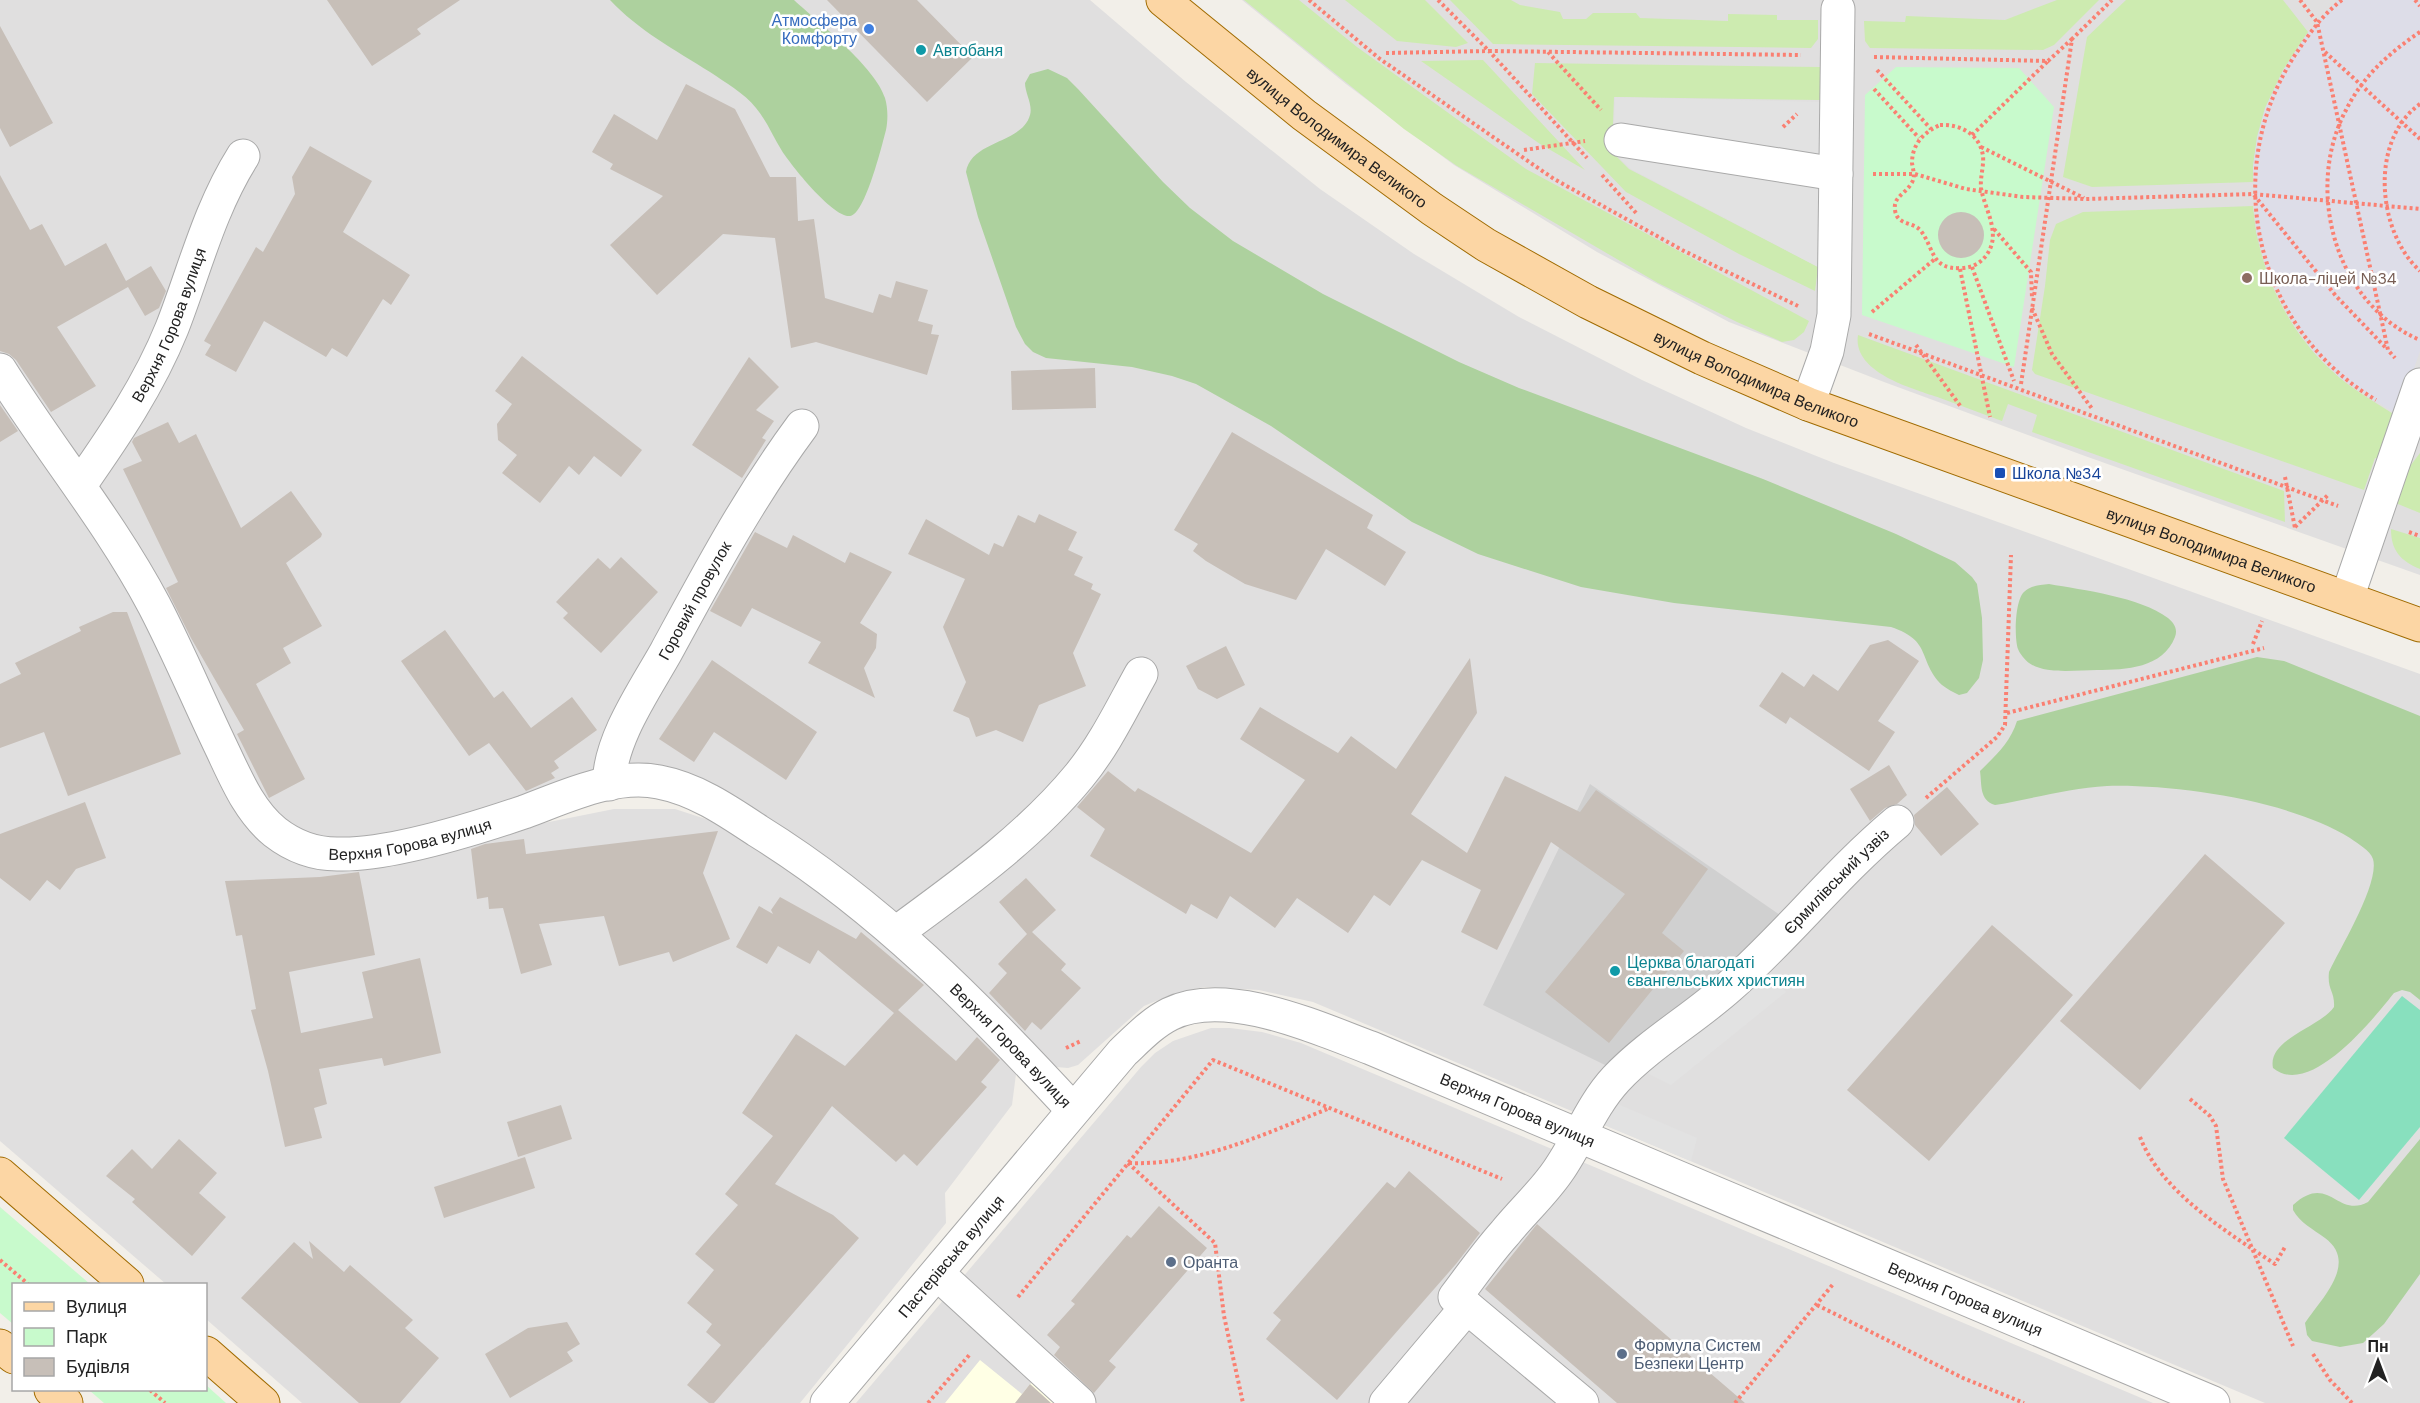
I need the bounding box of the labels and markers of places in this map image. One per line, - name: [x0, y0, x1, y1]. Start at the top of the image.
- place label: Атмосфера Комфорту: [772, 10, 857, 49]
- marker: Атмосфера Комфорту: [862, 22, 876, 36]
- place label: Автобаня: [933, 40, 1003, 61]
- marker: Автобаня: [914, 43, 928, 57]
- place label: Школа-ліцей №34: [2259, 268, 2397, 289]
- marker: Школа-ліцей №34: [2240, 271, 2254, 285]
- place label: Школа №34: [2012, 463, 2102, 484]
- marker: Школа №34: [1993, 466, 2007, 480]
- place label: Церква благодаті євангельських християн: [1627, 952, 1805, 991]
- marker: Церква благодаті євангельських християн: [1608, 964, 1622, 978]
- place label: Оранта: [1183, 1252, 1238, 1273]
- marker: Оранта: [1164, 1255, 1178, 1269]
- place label: Формула Систем Безпеки Центр: [1634, 1335, 1761, 1374]
- marker: Формула Систем Безпеки Центр: [1615, 1347, 1629, 1361]

